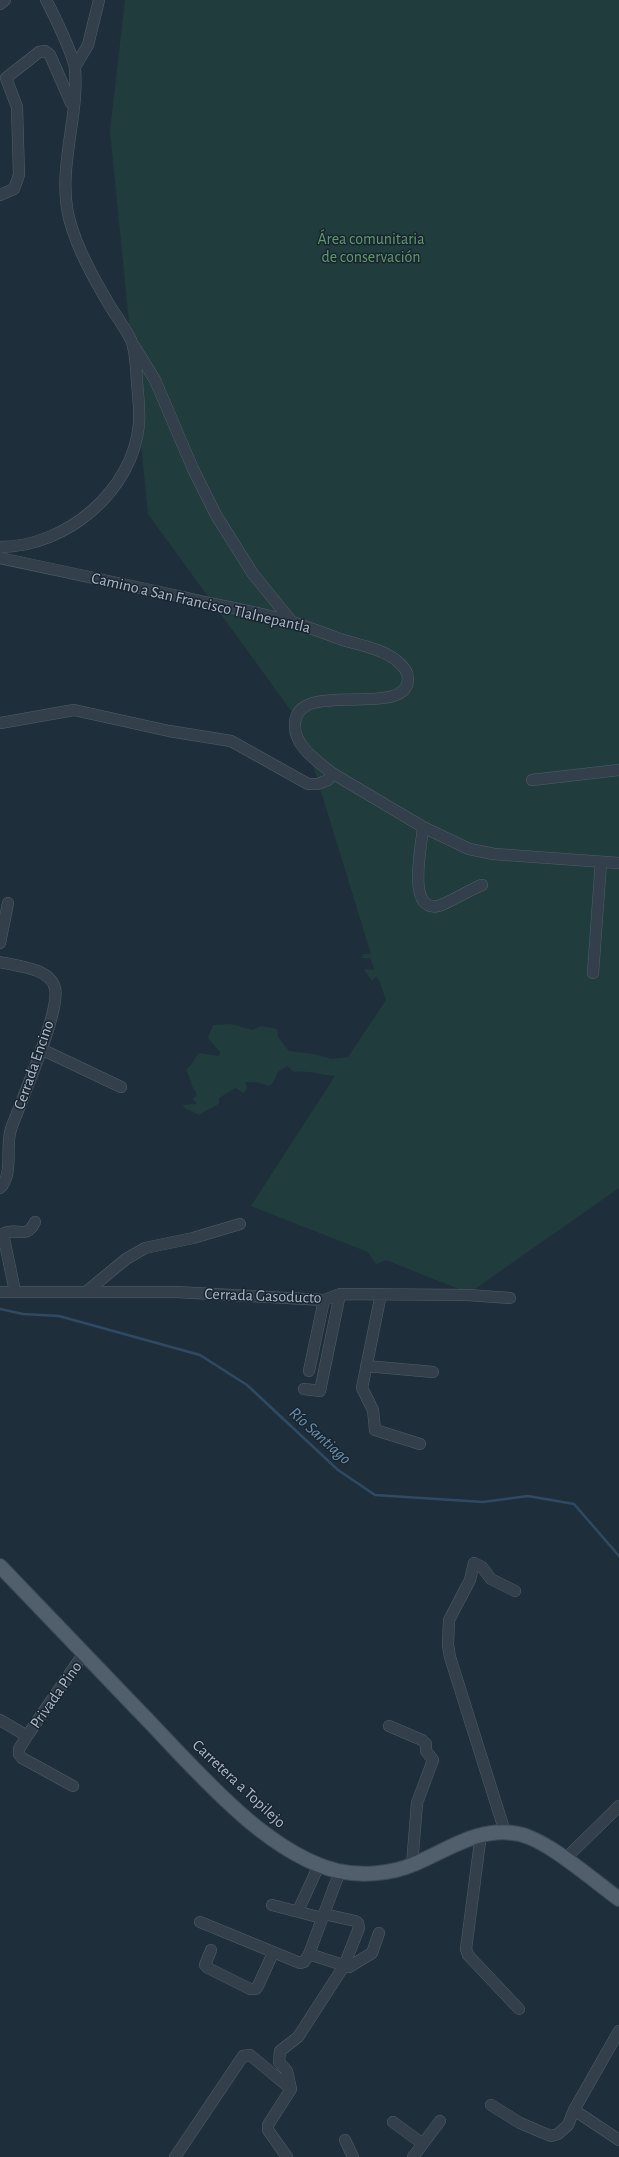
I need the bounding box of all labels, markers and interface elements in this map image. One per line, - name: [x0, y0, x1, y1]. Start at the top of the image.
- park label: Área comunitaria de conservación: [317, 229, 425, 267]
- street label: Camino a San Francisco Tlalnepantla: [89, 568, 313, 638]
- street label: Cerrada Encino: [10, 1018, 58, 1112]
- street label: Cerrada Gasoducto: [204, 1284, 322, 1308]
- water label: Río Santiago: [285, 1403, 355, 1469]
- street label: Privada Pino: [26, 1658, 86, 1732]
- street label: Carretera a Topilejo: [188, 1736, 290, 1832]

